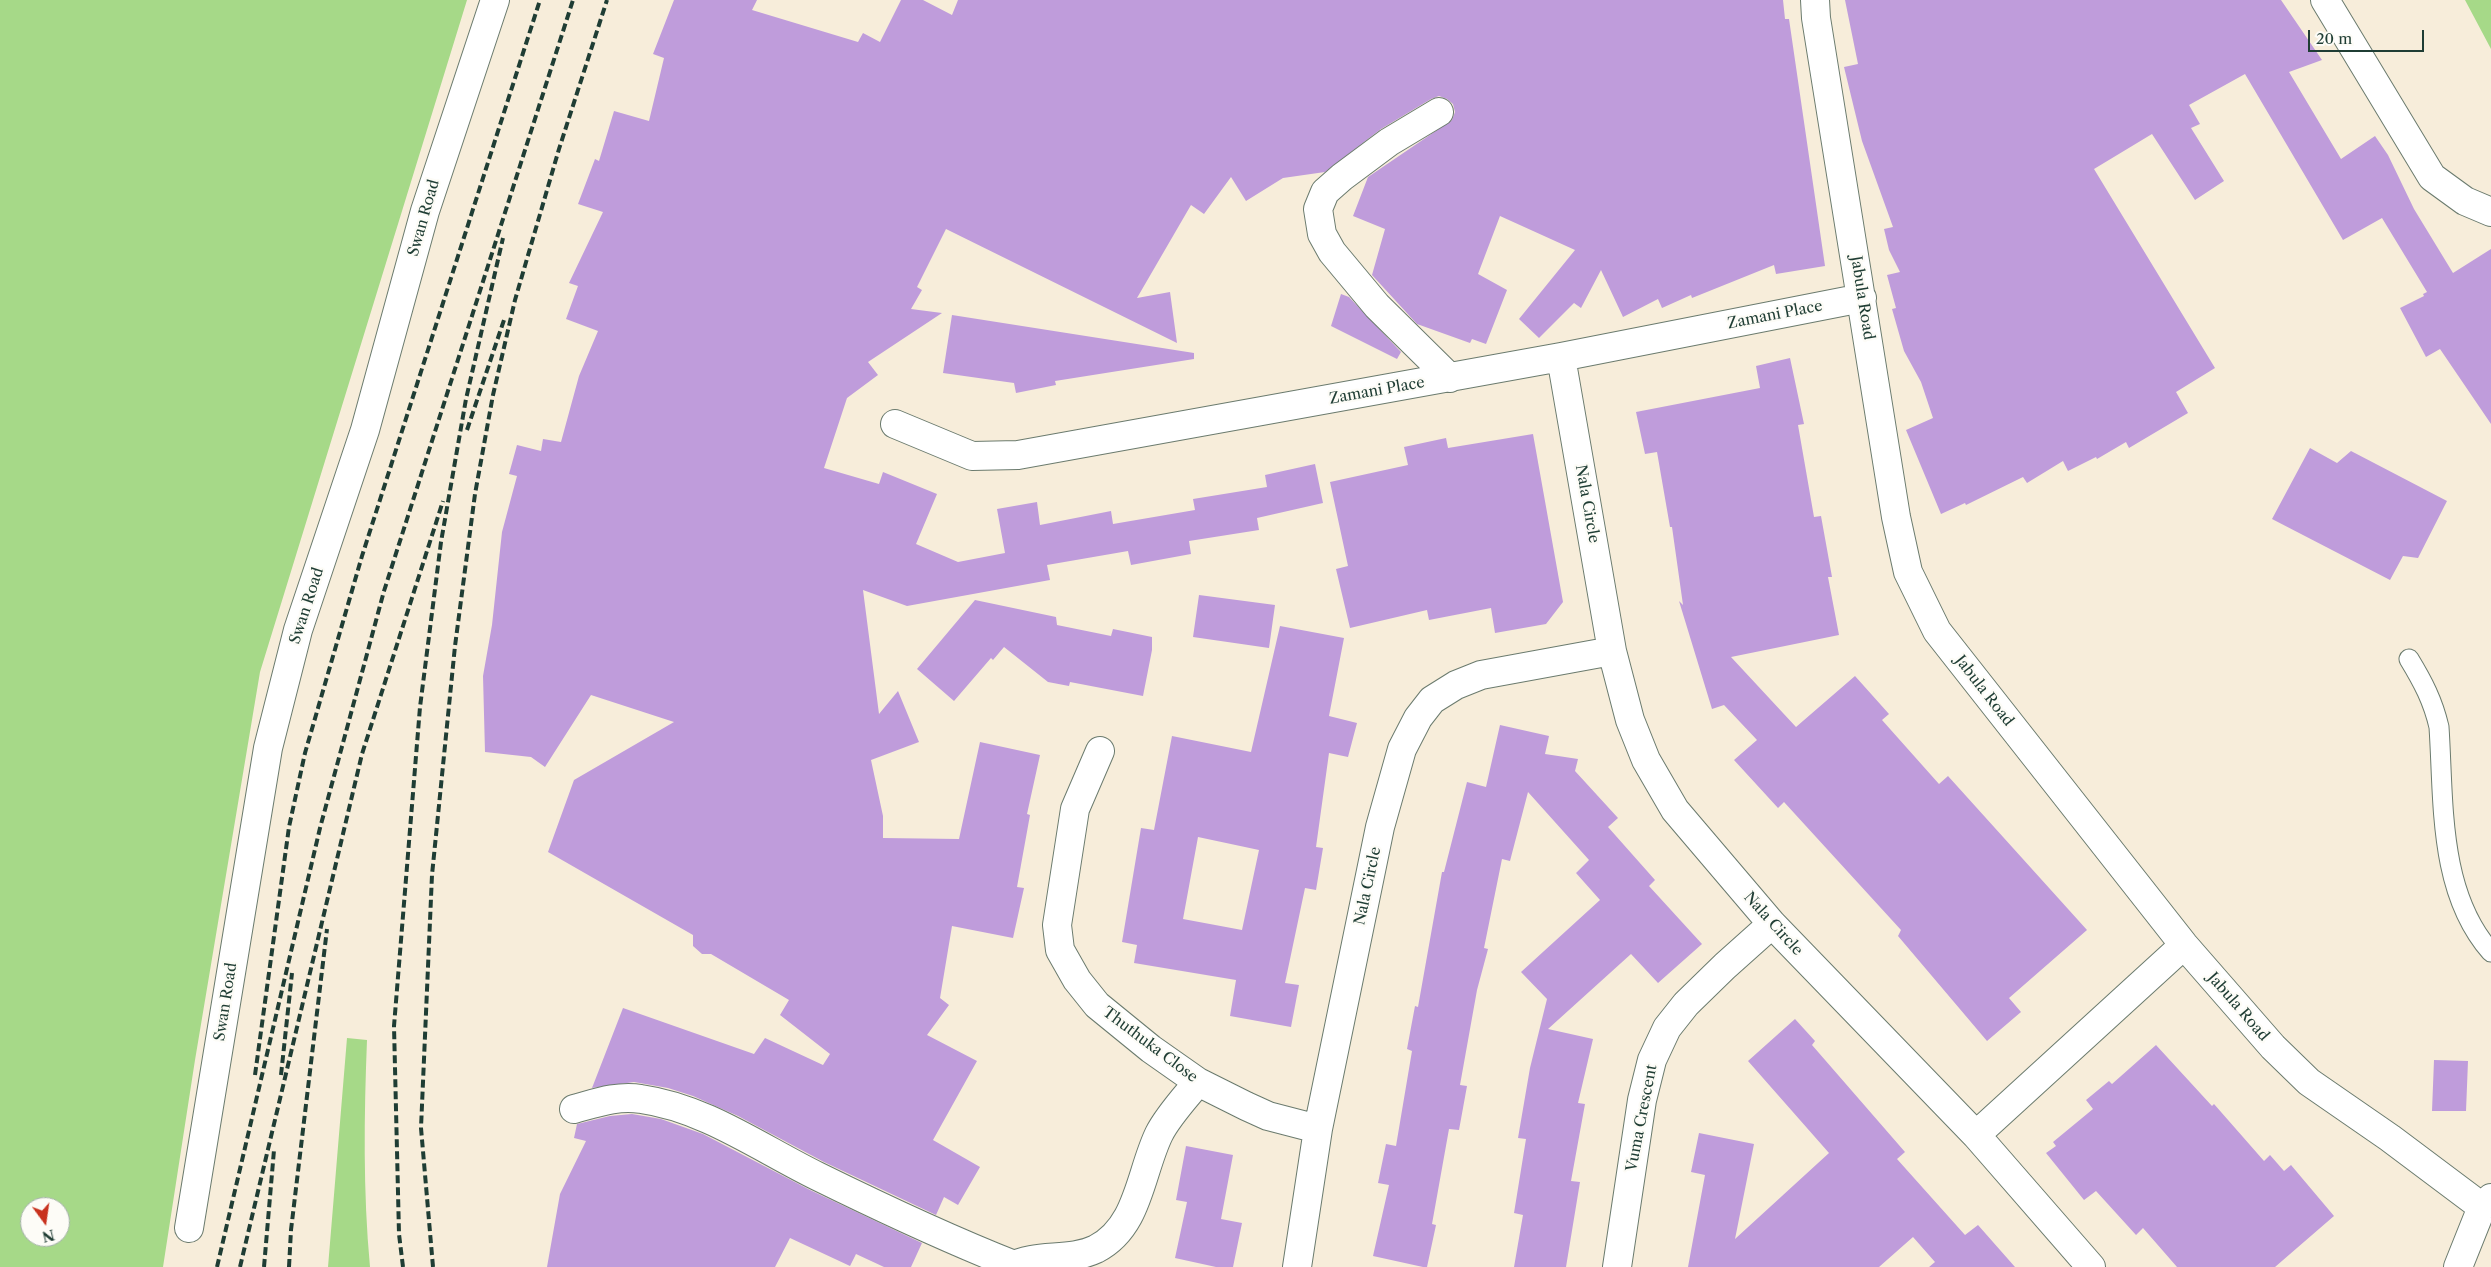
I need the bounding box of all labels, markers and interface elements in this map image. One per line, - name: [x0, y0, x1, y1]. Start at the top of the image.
- scale bar: [2311, 20, 2427, 52]
- text: 20 m: [2316, 29, 2352, 48]
- street label: Swan Road: [404, 177, 444, 259]
- street label: Jabula Road: [1846, 255, 1878, 341]
- street label: Zamani Place: [1726, 297, 1824, 333]
- street label: Zamani Place: [1328, 374, 1426, 408]
- street label: Nala Circle: [1571, 463, 1603, 545]
- street label: Swan Road: [286, 566, 328, 646]
- street label: Jabula Road: [1951, 652, 2017, 730]
- street label: Nala Circle: [1351, 845, 1385, 927]
- street label: Nala Circle: [1740, 889, 1806, 959]
- street label: Swan Road: [211, 961, 241, 1043]
- street label: Jabula Road: [2203, 969, 2273, 1045]
- street label: Thuthuka Close: [1099, 1003, 1201, 1087]
- street label: Vuma Crescent: [1623, 1063, 1661, 1173]
- north arrow: [20, 1197, 70, 1247]
- text: N: [40, 1225, 56, 1246]

